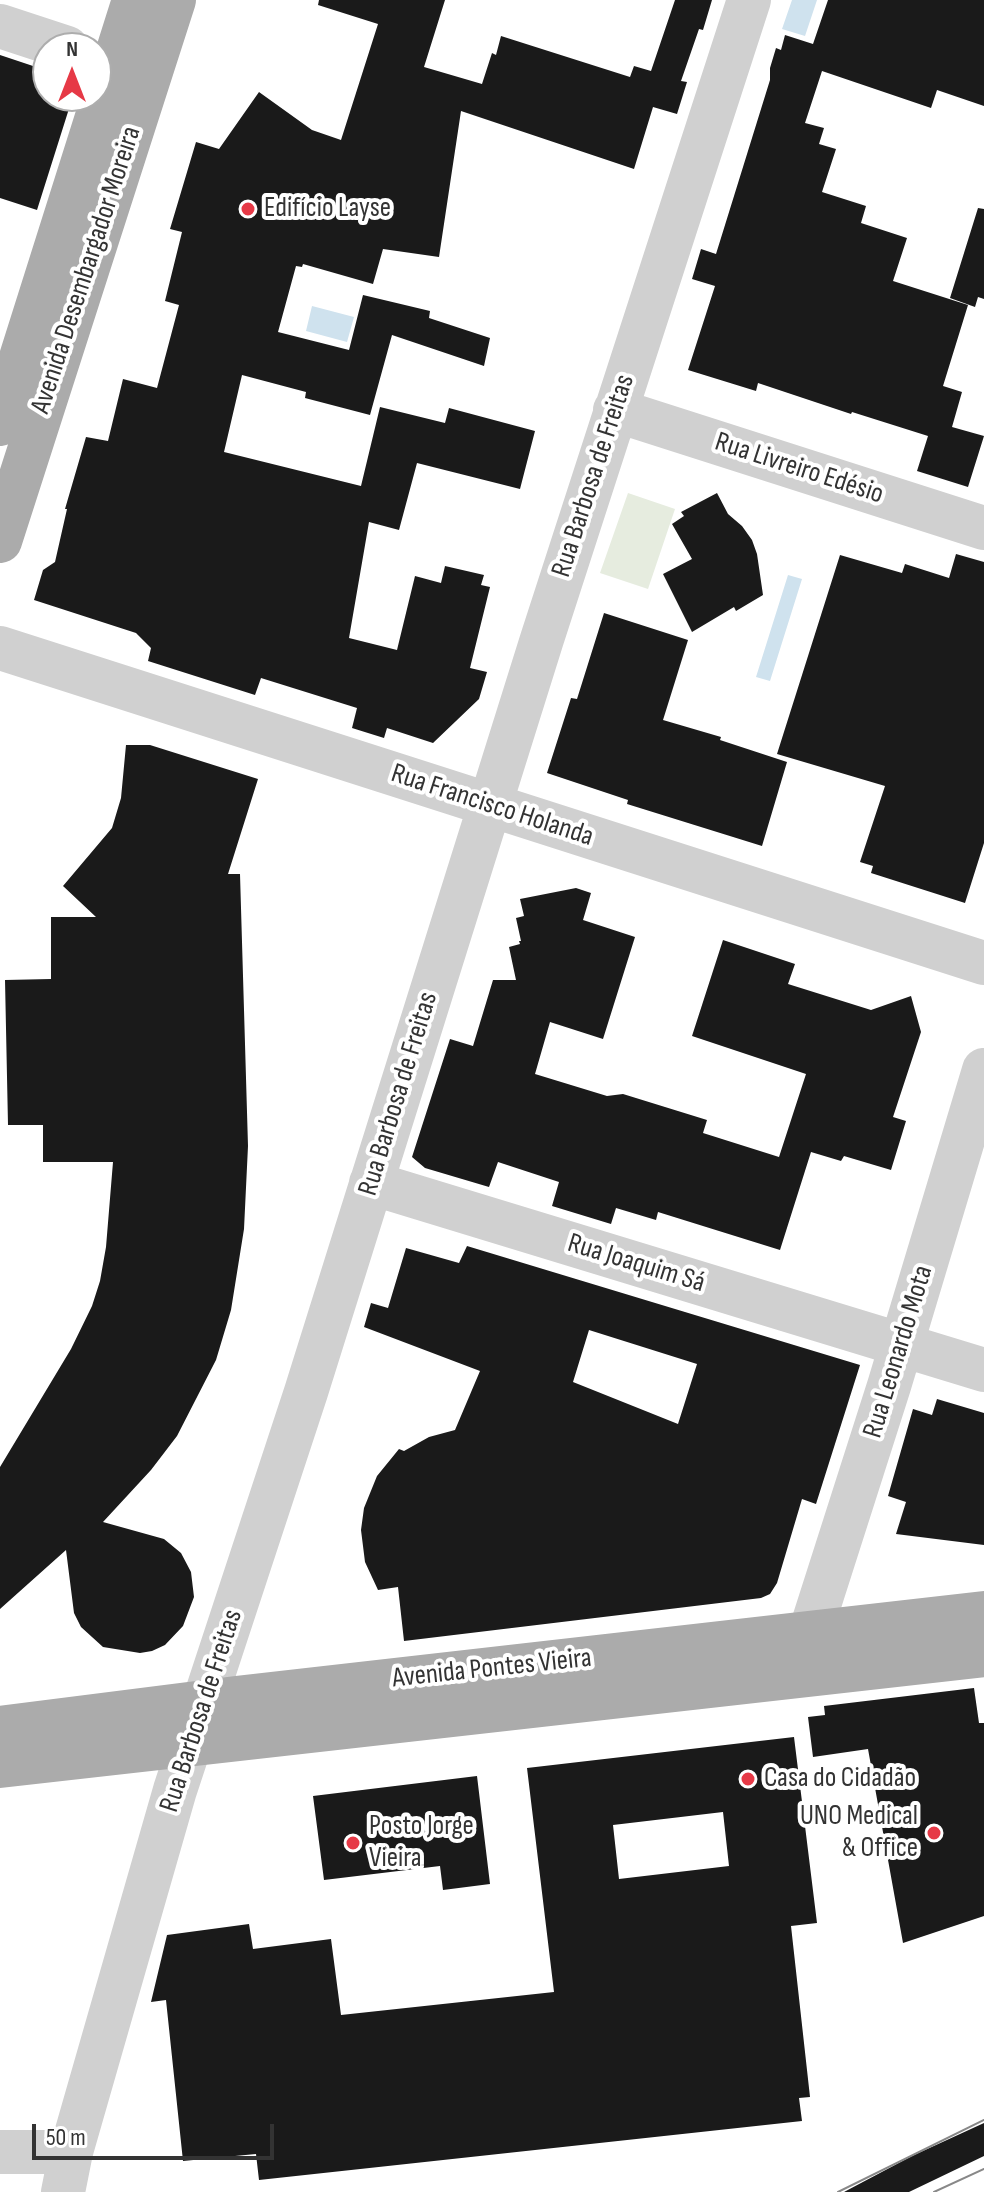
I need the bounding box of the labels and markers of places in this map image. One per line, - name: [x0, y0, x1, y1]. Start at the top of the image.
- place label: Edifício Layse: [264, 192, 391, 226]
- marker: Edifício Layse: [239, 200, 257, 218]
- place label: Casa do Cidadão: [764, 1762, 916, 1796]
- marker: Casa do Cidadão: [739, 1770, 757, 1788]
- place label: UNO Medical & Office: [800, 1800, 918, 1866]
- place label: Posto Jorge Vieira: [369, 1810, 474, 1876]
- marker: UNO Medical & Office: [925, 1824, 943, 1842]
- marker: Posto Jorge Vieira: [344, 1834, 362, 1852]

